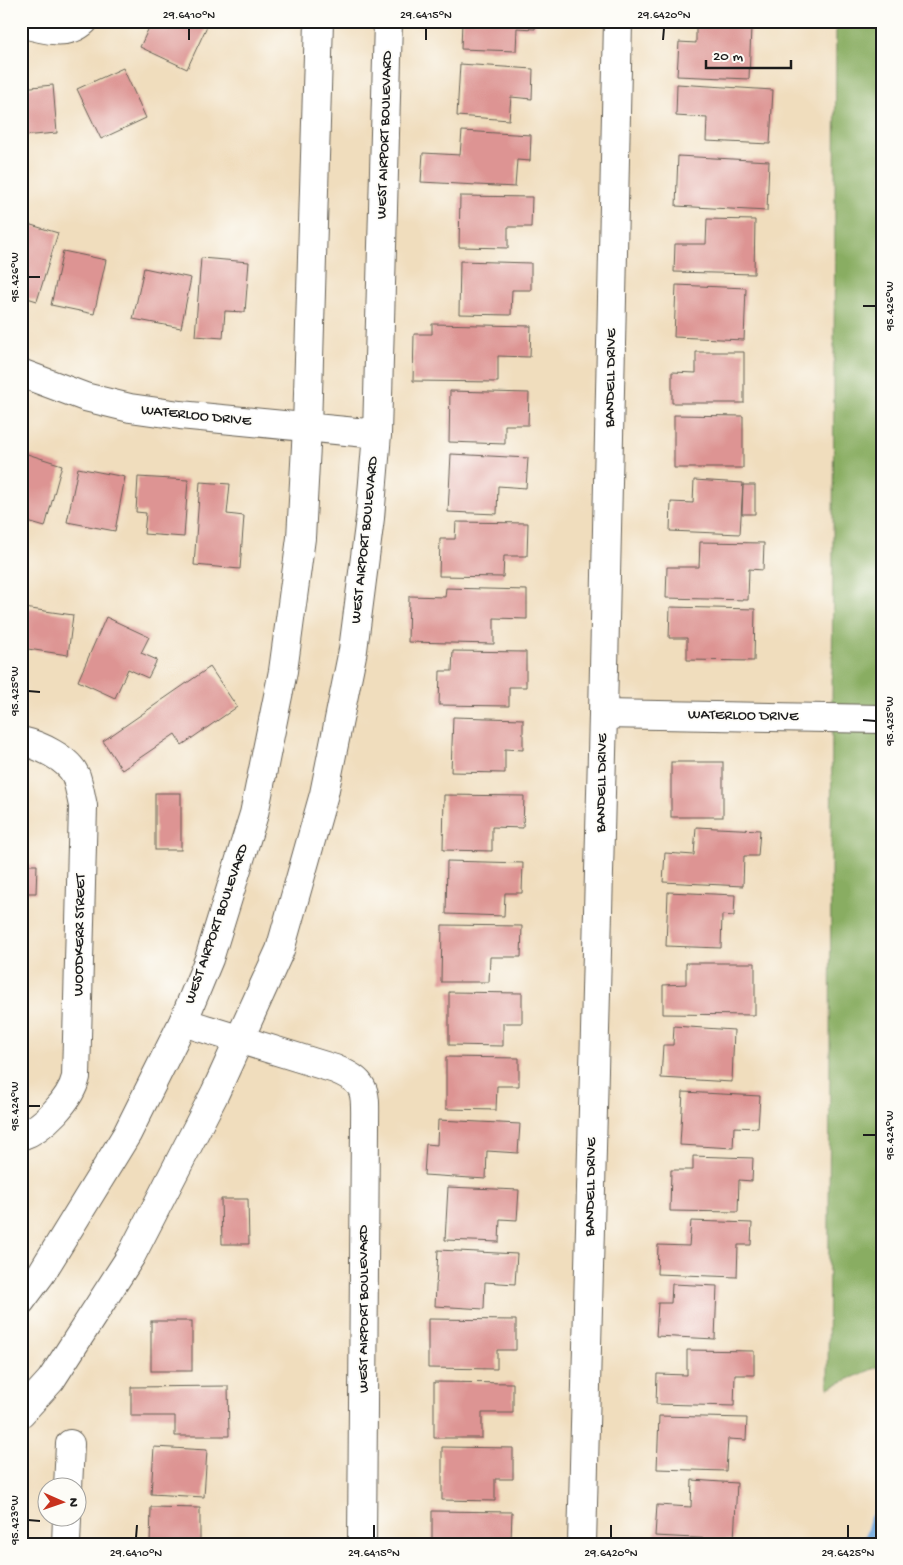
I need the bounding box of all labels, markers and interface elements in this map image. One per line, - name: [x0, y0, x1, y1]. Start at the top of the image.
- text: 29.6410°N: [163, 9, 215, 23]
- text: 29.6415°N: [400, 9, 452, 23]
- text: 29.6420°N: [637, 9, 691, 23]
- scale bar: [706, 38, 790, 70]
- text: 20 m: [713, 48, 743, 66]
- street label: WEST AIRPORT BOULEVARD: [373, 50, 397, 219]
- text: 95.426°W: [9, 252, 23, 303]
- text: 95.426°W: [884, 281, 898, 332]
- street label: BANDELL DRIVE: [601, 328, 621, 429]
- street label: WATERLOO DRIVE: [140, 401, 253, 431]
- street label: WEST AIRPORT BOULEVARD: [347, 455, 383, 625]
- text: 95.425°W: [9, 666, 23, 717]
- text: 95.425°W: [884, 696, 898, 747]
- street label: WATERLOO DRIVE: [688, 706, 799, 726]
- street label: BANDELL DRIVE: [592, 733, 612, 834]
- street label: WEST AIRPORT BOULEVARD: [181, 841, 253, 1006]
- street label: WOODKERR STREET: [70, 872, 90, 996]
- text: 95.424°W: [9, 1082, 23, 1131]
- text: 95.424°W: [884, 1111, 898, 1160]
- street label: BANDELL DRIVE: [581, 1137, 601, 1238]
- street label: WEST AIRPORT BOULEVARD: [355, 1225, 373, 1393]
- north arrow: [38, 1478, 88, 1528]
- text: 95.423°W: [9, 1495, 23, 1546]
- text: N: [64, 1498, 81, 1507]
- text: 29.6410°N: [110, 1547, 162, 1561]
- text: 29.6415°N: [348, 1547, 400, 1561]
- text: 29.6420°N: [584, 1547, 638, 1561]
- text: 29.6425°N: [822, 1547, 875, 1561]

